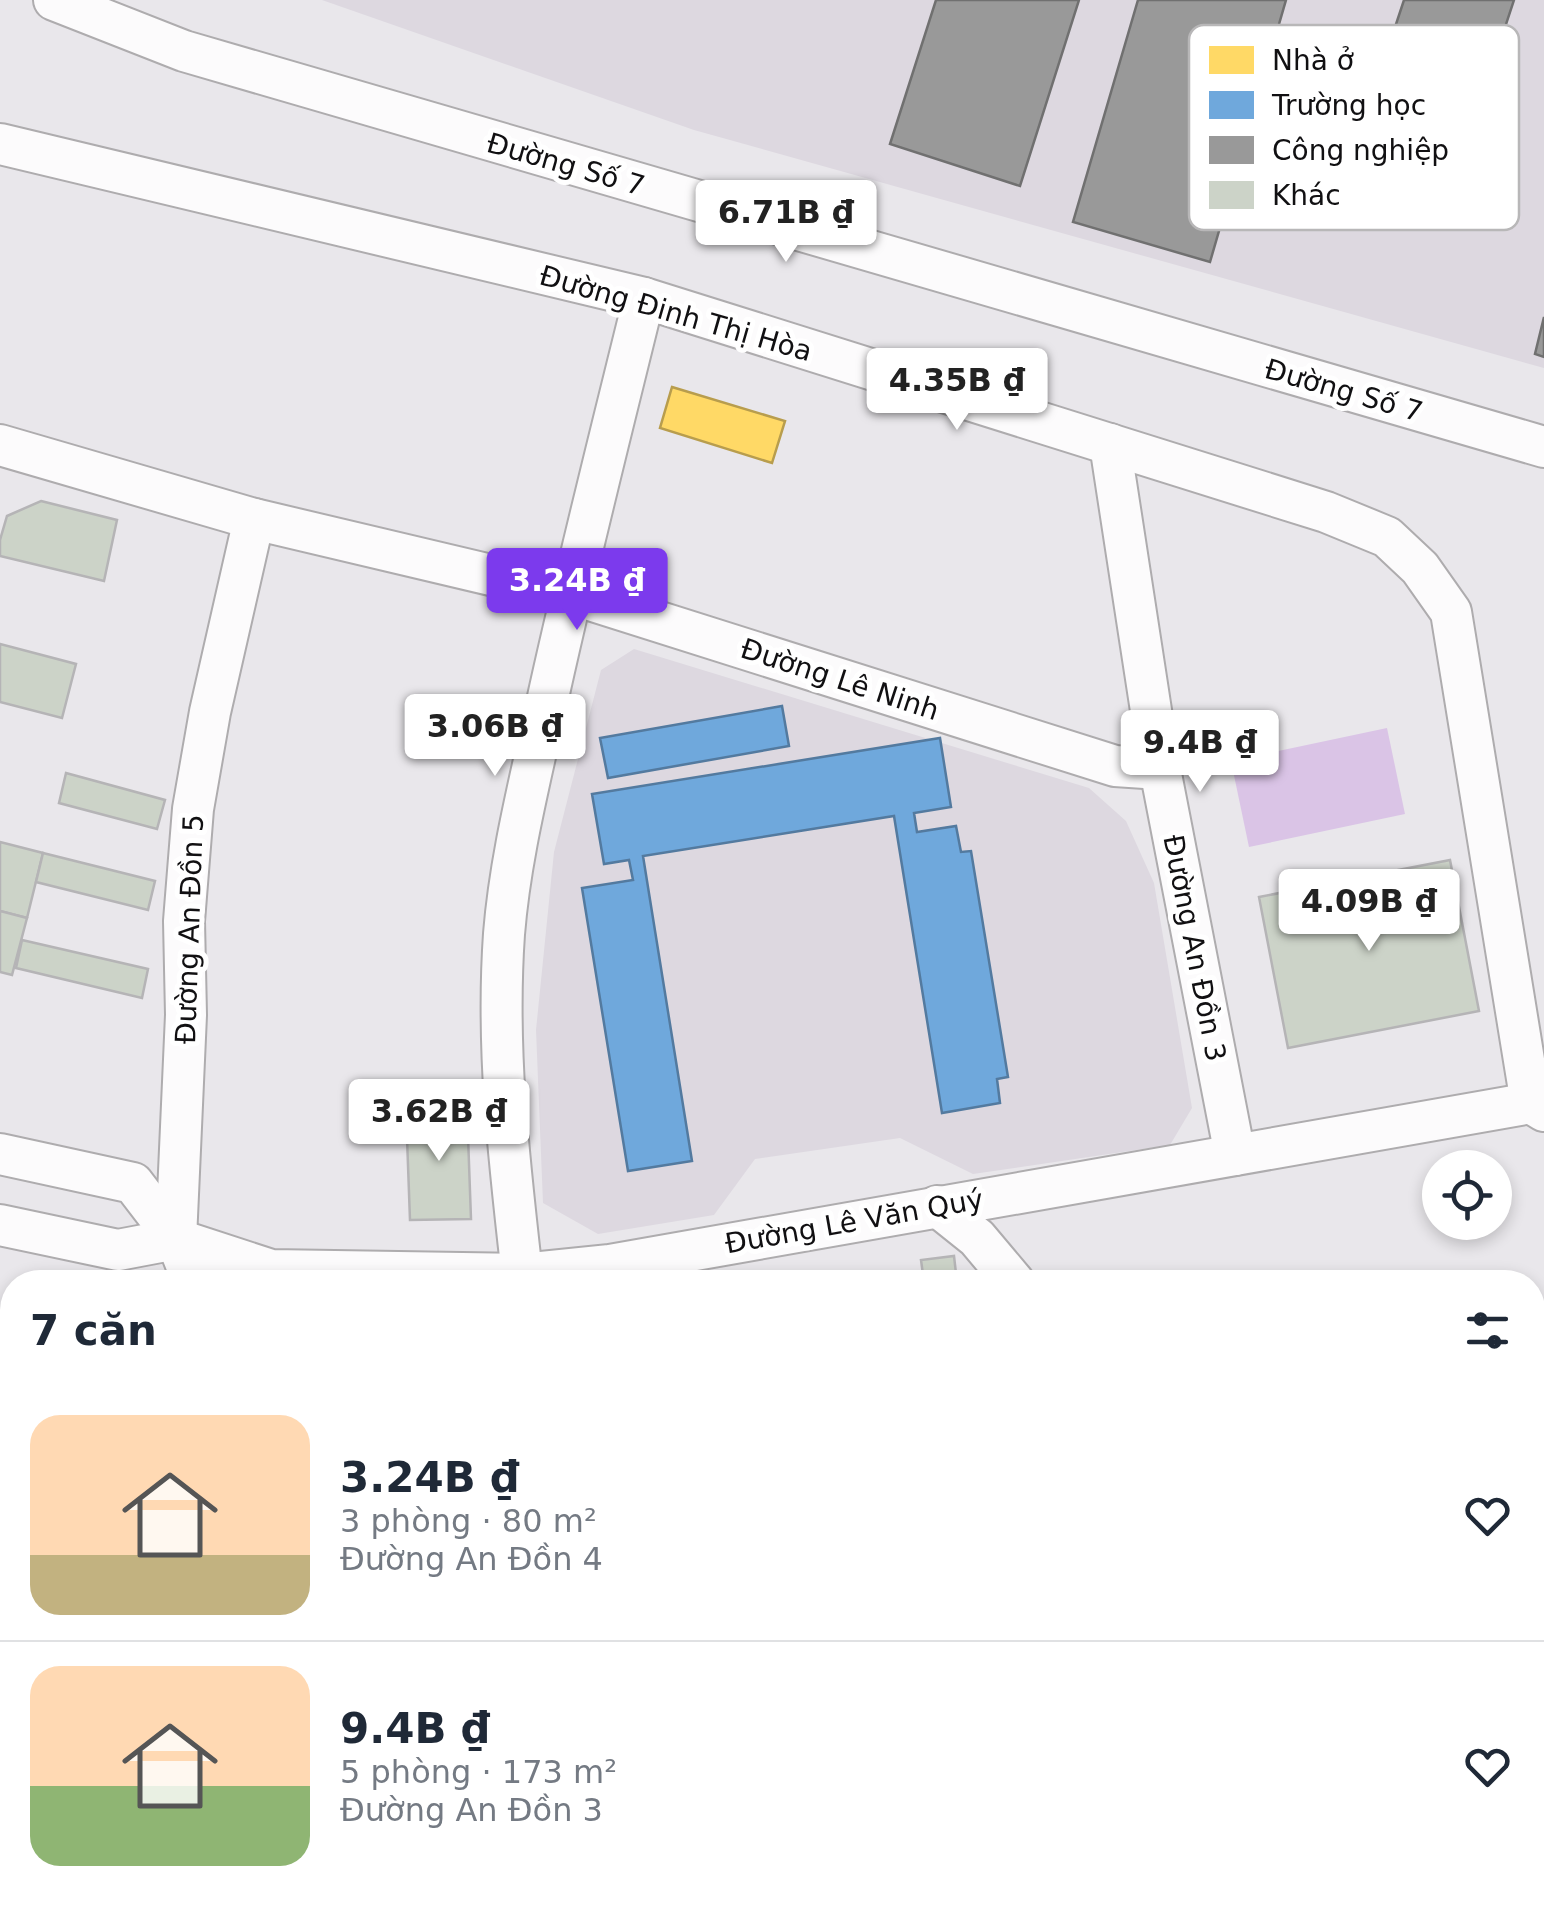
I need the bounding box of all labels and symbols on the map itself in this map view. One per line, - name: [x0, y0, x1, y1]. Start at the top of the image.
- legend: [1189, 25, 1519, 230]
- text: Nhà ở: [1272, 44, 1354, 77]
- text: Trường học: [1271, 89, 1426, 122]
- street label: Đường Số 7: [483, 126, 649, 203]
- text: Công nghiệp: [1272, 134, 1449, 167]
- text: Khác: [1272, 179, 1341, 212]
- pin: 6.71B ₫: [694, 180, 878, 265]
- street label: Đường Đinh Thị Hòa: [536, 259, 816, 368]
- pin: 4.35B ₫: [865, 348, 1049, 433]
- street label: Đường Số 7: [1261, 352, 1427, 429]
- pin: 3.24B ₫: [485, 548, 669, 633]
- street label: Đường Lê Ninh: [737, 632, 943, 727]
- pin: 3.06B ₫: [403, 694, 587, 779]
- pin: 9.4B ₫: [1119, 710, 1281, 795]
- street label: Đường An Đồn 5: [169, 813, 210, 1045]
- street label: Đường An Đồn 3: [1156, 832, 1233, 1064]
- pin: 4.09B ₫: [1277, 869, 1461, 954]
- pin: 3.62B ₫: [347, 1079, 531, 1164]
- street label: Đường Lê Văn Quý: [722, 1183, 986, 1260]

